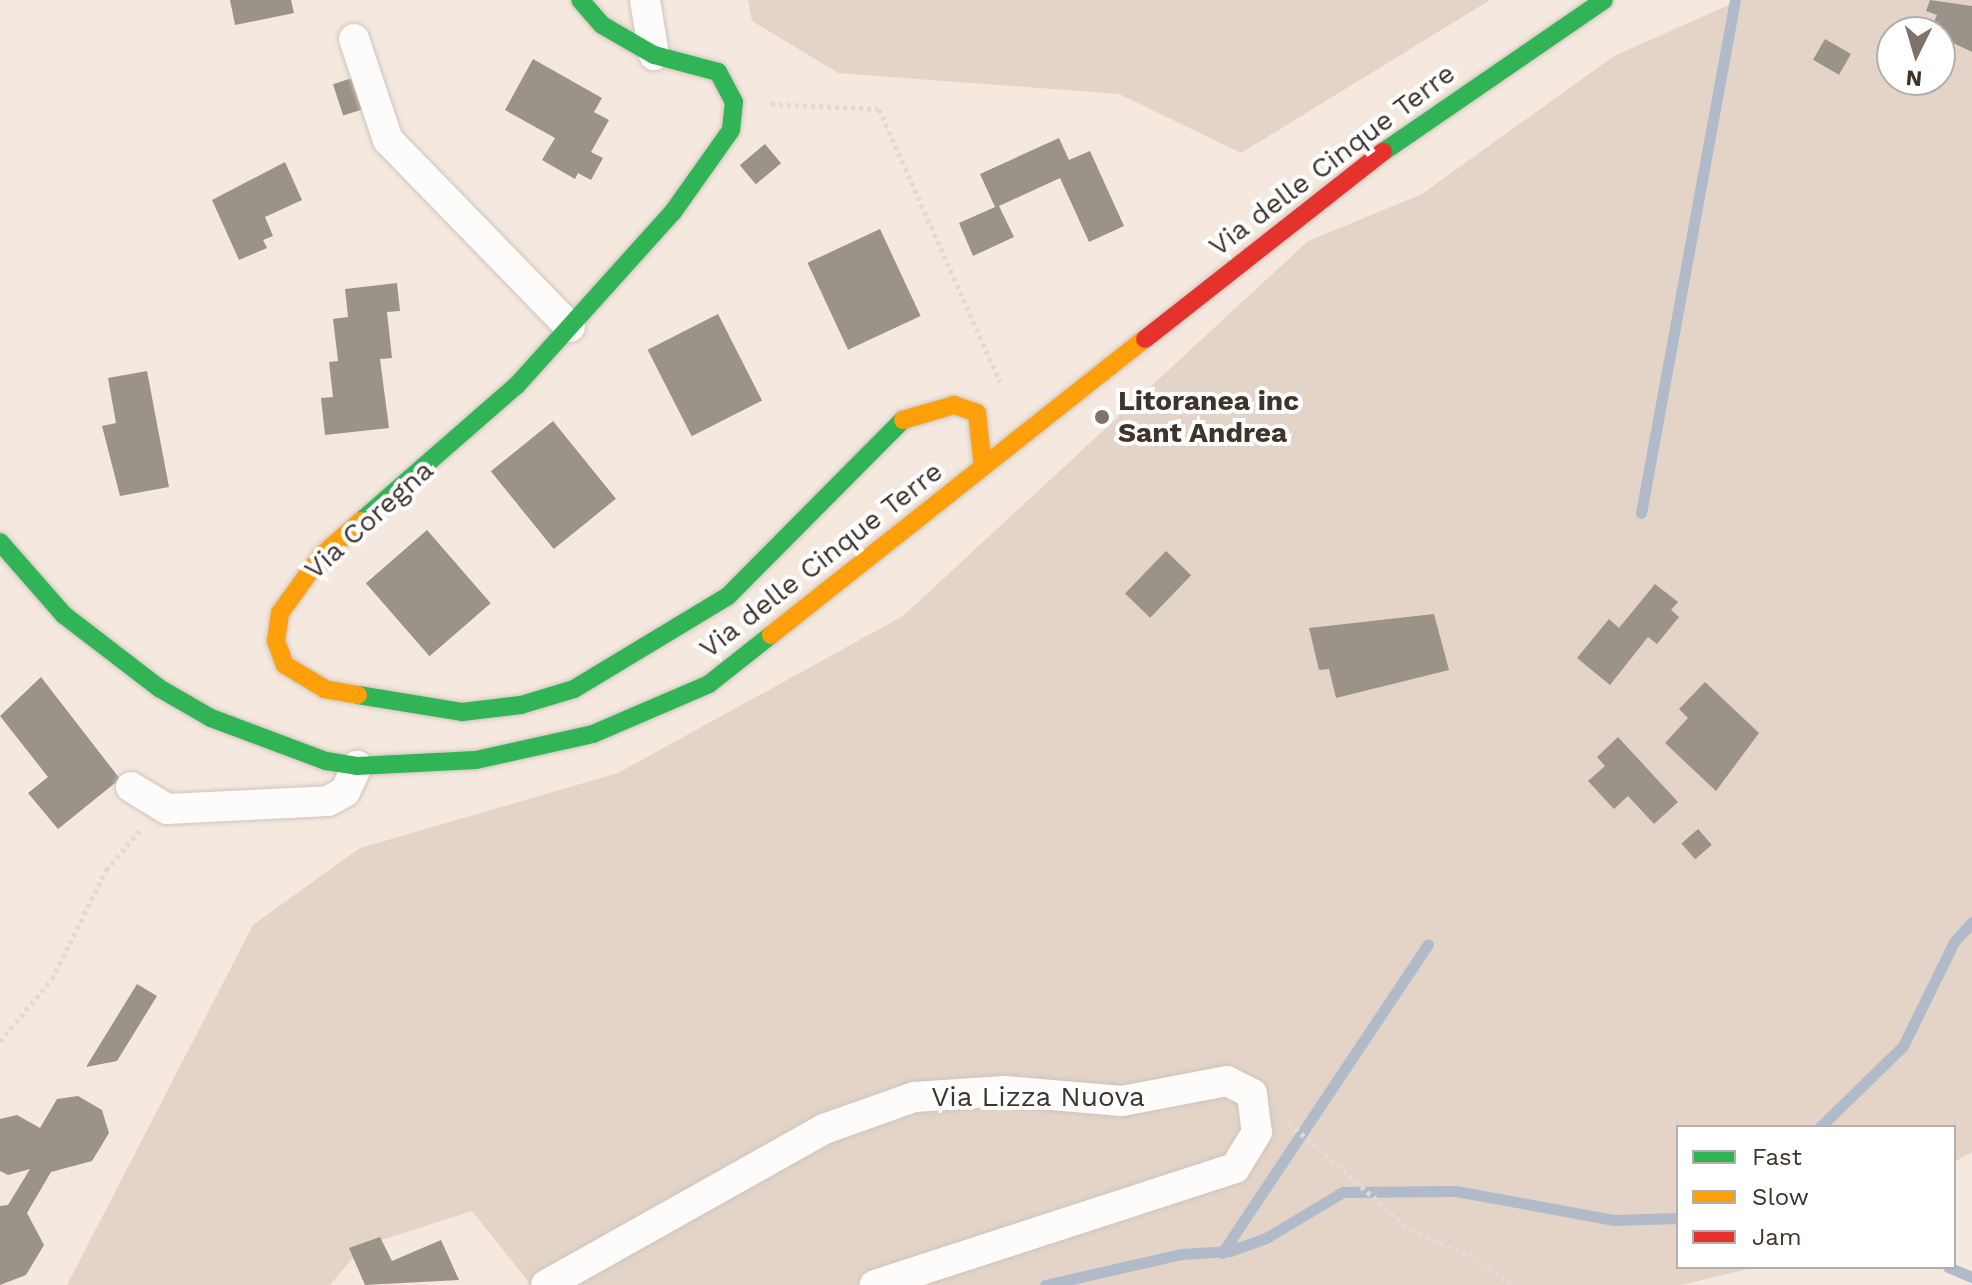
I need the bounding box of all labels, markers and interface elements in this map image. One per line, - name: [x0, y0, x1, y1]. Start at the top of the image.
- north arrow: [1876, 16, 1956, 96]
- street label: Via delle Cinque Terre: [1202, 56, 1462, 264]
- text: N: [1905, 65, 1923, 92]
- place label: Litoranea inc Sant Andrea: [1118, 384, 1299, 450]
- marker: Litoranea inc Sant Andrea: [1093, 408, 1111, 426]
- street label: Via Coregna: [297, 453, 441, 587]
- street label: Via delle Cinque Terre: [692, 454, 950, 666]
- street label: Via Lizza Nuova: [931, 1080, 1145, 1114]
- legend: [1676, 1125, 1956, 1269]
- text: Fast: [1752, 1143, 1802, 1171]
- text: Slow: [1752, 1183, 1809, 1211]
- text: Jam: [1752, 1223, 1802, 1251]

